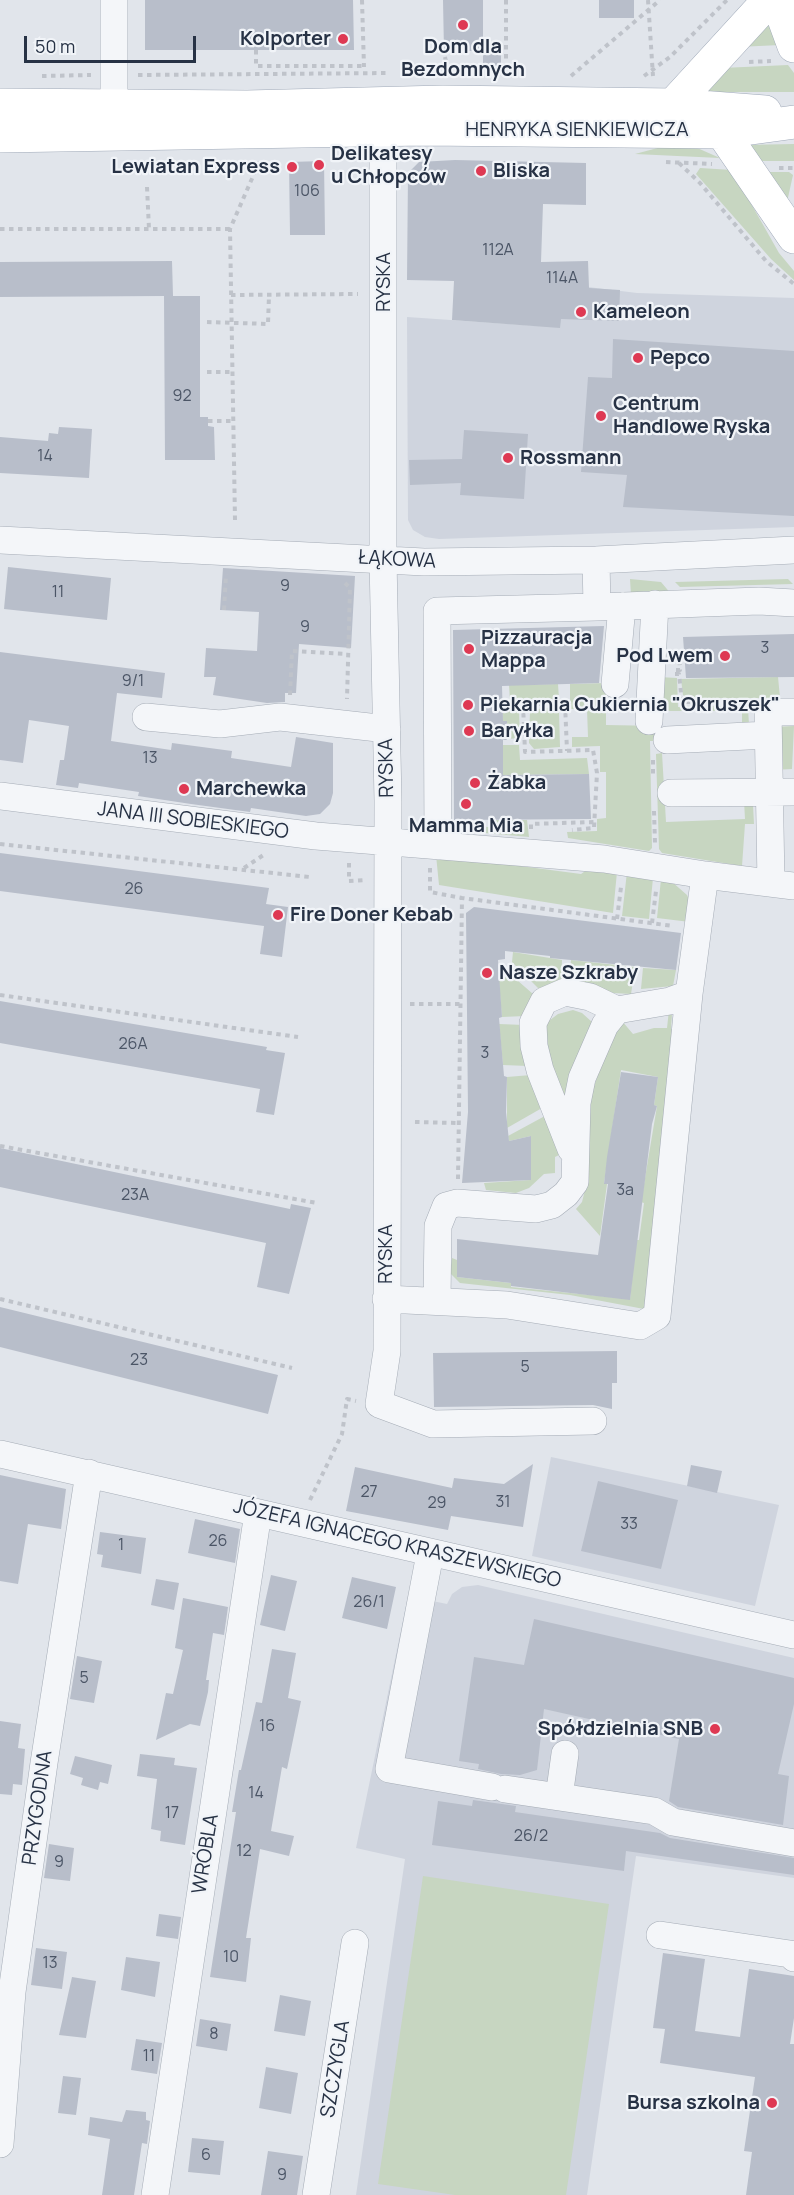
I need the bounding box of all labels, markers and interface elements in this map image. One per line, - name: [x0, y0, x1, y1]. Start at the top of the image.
- marker: Dom dla Bezdomnych: [456, 18, 470, 32]
- scale bar: [27, 24, 200, 62]
- place label: Kolporter: [240, 27, 331, 51]
- marker: Kolporter: [336, 32, 350, 46]
- text: 50 m: [35, 34, 75, 58]
- place label: Dom dla Bezdomnych: [401, 35, 525, 82]
- street label: HENRYKA SIENKIEWICZA: [465, 118, 689, 142]
- place label: Delikatesy u Chłopców: [331, 142, 446, 189]
- place label: Lewiatan Express: [111, 155, 280, 179]
- marker: Delikatesy u Chłopców: [312, 158, 326, 172]
- place label: Bliska: [493, 159, 550, 183]
- marker: Lewiatan Express: [285, 160, 299, 174]
- marker: Bliska: [474, 164, 488, 178]
- house number: 106: [294, 182, 320, 202]
- house number: 112A: [482, 241, 514, 261]
- street label: RYSKA: [372, 252, 396, 312]
- house number: 114A: [546, 269, 578, 289]
- place label: Kameleon: [593, 300, 690, 324]
- marker: Kameleon: [574, 305, 588, 319]
- place label: Pepco: [650, 346, 710, 370]
- marker: Pepco: [631, 351, 645, 365]
- house number: 92: [172, 387, 192, 407]
- place label: Centrum Handlowe Ryska: [613, 392, 770, 439]
- marker: Centrum Handlowe Ryska: [594, 409, 608, 423]
- place label: Rossmann: [520, 446, 621, 470]
- house number: 14: [37, 447, 53, 467]
- marker: Rossmann: [501, 451, 515, 465]
- street label: ŁĄKOWA: [357, 546, 437, 574]
- house number: 9: [280, 577, 290, 597]
- house number: 11: [52, 583, 64, 603]
- house number: 9: [300, 618, 310, 638]
- place label: Pizzauracja Mappa: [481, 626, 592, 673]
- house number: 3: [761, 639, 769, 659]
- marker: Pizzauracja Mappa: [462, 642, 476, 656]
- place label: Pod Lwem: [616, 644, 713, 668]
- marker: Pod Lwem: [718, 649, 732, 663]
- house number: 9/1: [122, 672, 144, 692]
- place label: Piekarnia Cukiernia "Okruszek": [480, 693, 780, 717]
- marker: Piekarnia Cukiernia "Okruszek": [461, 698, 475, 712]
- place label: Baryłka: [481, 719, 554, 743]
- marker: Baryłka: [462, 724, 476, 738]
- street label: RYSKA: [374, 738, 400, 798]
- house number: 13: [142, 749, 158, 769]
- place label: Żabka: [487, 771, 546, 795]
- marker: Żabka: [468, 776, 482, 790]
- place label: Marchewka: [196, 777, 306, 801]
- marker: Marchewka: [177, 782, 191, 796]
- street label: JANA III SOBIESKIEGO: [96, 797, 290, 845]
- marker: Mamma Mia: [459, 797, 473, 811]
- place label: Mamma Mia: [409, 814, 523, 838]
- house number: 26: [124, 880, 144, 900]
- place label: Fire Doner Kebab: [290, 903, 453, 927]
- marker: Fire Doner Kebab: [271, 908, 285, 922]
- place label: Nasze Szkraby: [499, 961, 638, 985]
- marker: Nasze Szkraby: [480, 966, 494, 980]
- house number: 26A: [118, 1035, 148, 1055]
- house number: 3: [481, 1044, 489, 1064]
- house number: 3a: [616, 1181, 634, 1201]
- house number: 23A: [121, 1186, 149, 1206]
- street label: RYSKA: [374, 1224, 398, 1284]
- house number: 23: [130, 1351, 148, 1371]
- house number: 5: [520, 1358, 530, 1378]
- house number: 27: [360, 1483, 378, 1503]
- house number: 31: [495, 1493, 511, 1513]
- house number: 29: [427, 1494, 447, 1514]
- street label: JÓZEFA IGNACEGO KRASZEWSKIEGO: [231, 1495, 563, 1593]
- house number: 33: [620, 1515, 638, 1535]
- house number: 26: [208, 1532, 228, 1552]
- house number: 1: [118, 1536, 124, 1556]
- house number: 26/1: [353, 1593, 385, 1613]
- house number: 5: [79, 1669, 89, 1689]
- house number: 16: [259, 1717, 275, 1737]
- place label: Spółdzielnia SNB: [538, 1717, 703, 1741]
- marker: Spółdzielnia SNB: [708, 1722, 722, 1736]
- street label: PRZYGODNA: [18, 1749, 58, 1867]
- house number: 14: [248, 1784, 264, 1804]
- house number: 17: [165, 1804, 179, 1824]
- street label: WRÓBLA: [188, 1812, 224, 1896]
- house number: 26/2: [514, 1827, 548, 1847]
- house number: 12: [236, 1842, 252, 1862]
- house number: 9: [54, 1853, 64, 1873]
- house number: 10: [223, 1948, 239, 1968]
- house number: 13: [42, 1954, 58, 1974]
- street label: SZCZYGLA: [316, 2018, 356, 2120]
- house number: 8: [209, 2025, 219, 2045]
- house number: 11: [143, 2047, 155, 2067]
- place label: Bursa szkolna: [627, 2091, 760, 2115]
- marker: Bursa szkolna: [765, 2096, 779, 2110]
- house number: 6: [201, 2146, 211, 2166]
- house number: 9: [277, 2166, 287, 2186]

